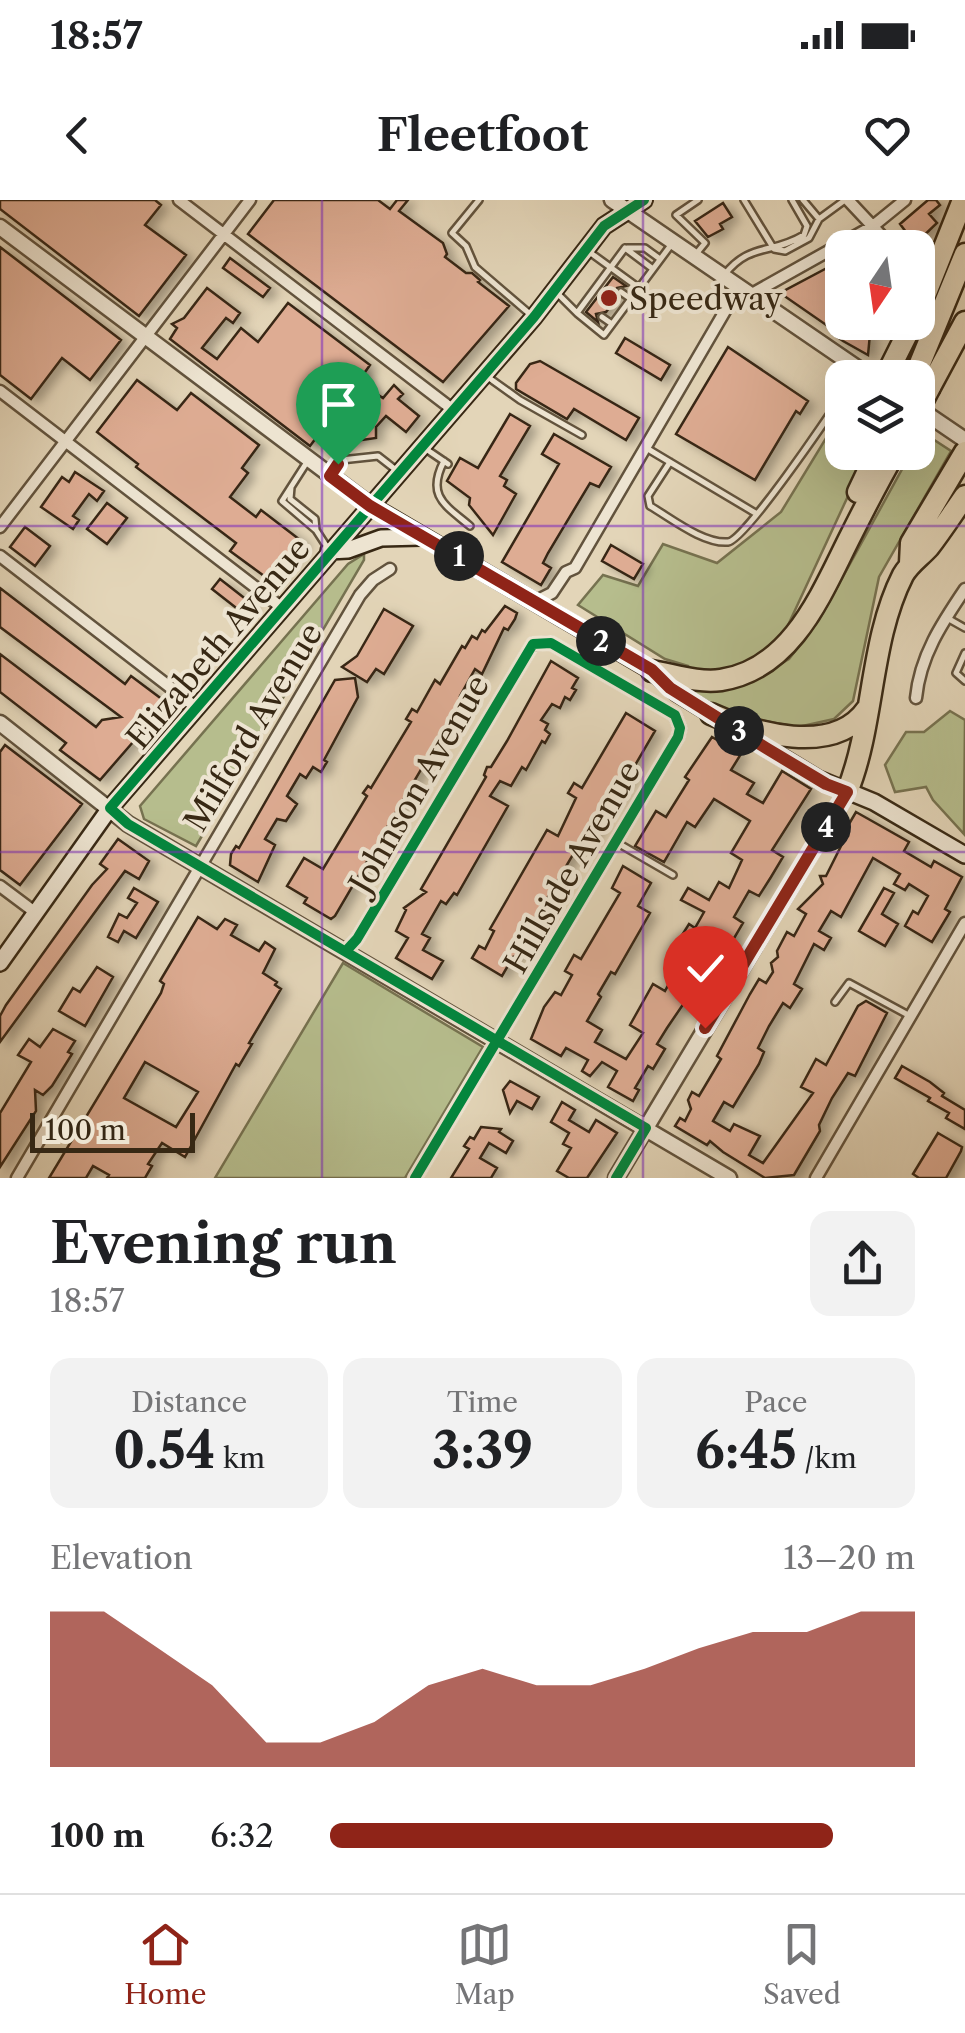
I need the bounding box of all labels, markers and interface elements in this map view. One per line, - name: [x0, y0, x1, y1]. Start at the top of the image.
- text: 18:57: [50, 12, 143, 59]
- text: Fleetfoot: [377, 107, 588, 163]
- icon: back: [50, 108, 105, 163]
- icon: heart: [860, 108, 915, 163]
- north arrow: [825, 230, 935, 340]
- map controls: [825, 230, 935, 470]
- place label: Speedway: [629, 279, 783, 318]
- marker: Speedway: [598, 287, 620, 309]
- button: layers: [825, 360, 935, 470]
- pin: [296, 362, 381, 465]
- icon: arrive: [311, 377, 366, 432]
- street label: Elizabeth Avenue: [118, 529, 318, 757]
- pin: 1: [434, 531, 484, 581]
- text: 1: [453, 539, 465, 573]
- street label: Milford Avenue: [176, 616, 330, 838]
- pin: 2: [576, 616, 626, 666]
- text: 2: [593, 624, 609, 658]
- street label: Johnson Avenue: [338, 668, 497, 904]
- pin: 3: [714, 706, 764, 756]
- text: 3: [731, 714, 747, 748]
- street label: Hillside Avenue: [496, 754, 648, 980]
- pin: 4: [801, 802, 851, 852]
- text: 4: [818, 810, 834, 844]
- pin: [663, 926, 748, 1029]
- icon: check: [678, 941, 733, 996]
- scale bar: [30, 1108, 195, 1153]
- text: 100 m: [45, 1113, 126, 1147]
- text: Evening run: [50, 1210, 397, 1277]
- button: share: [810, 1211, 915, 1316]
- text: 18:57: [50, 1281, 125, 1320]
- text: Distance: [131, 1385, 247, 1419]
- text: Time: [447, 1385, 518, 1419]
- text: Pace: [744, 1385, 807, 1419]
- text: 0.54: [113, 1419, 215, 1481]
- text: 3:39: [432, 1419, 533, 1481]
- text: 6:45: [695, 1419, 797, 1481]
- text: km: [215, 1441, 265, 1475]
- text: /km: [797, 1441, 857, 1475]
- text: Elevation: [50, 1538, 193, 1577]
- text: 13–20 m: [783, 1538, 915, 1577]
- text: 100 m: [50, 1816, 145, 1855]
- text: 6:32: [210, 1816, 274, 1855]
- tab: Home: [124, 1917, 206, 2011]
- tab: Map: [455, 1917, 515, 2011]
- tab: Saved: [763, 1917, 841, 2011]

